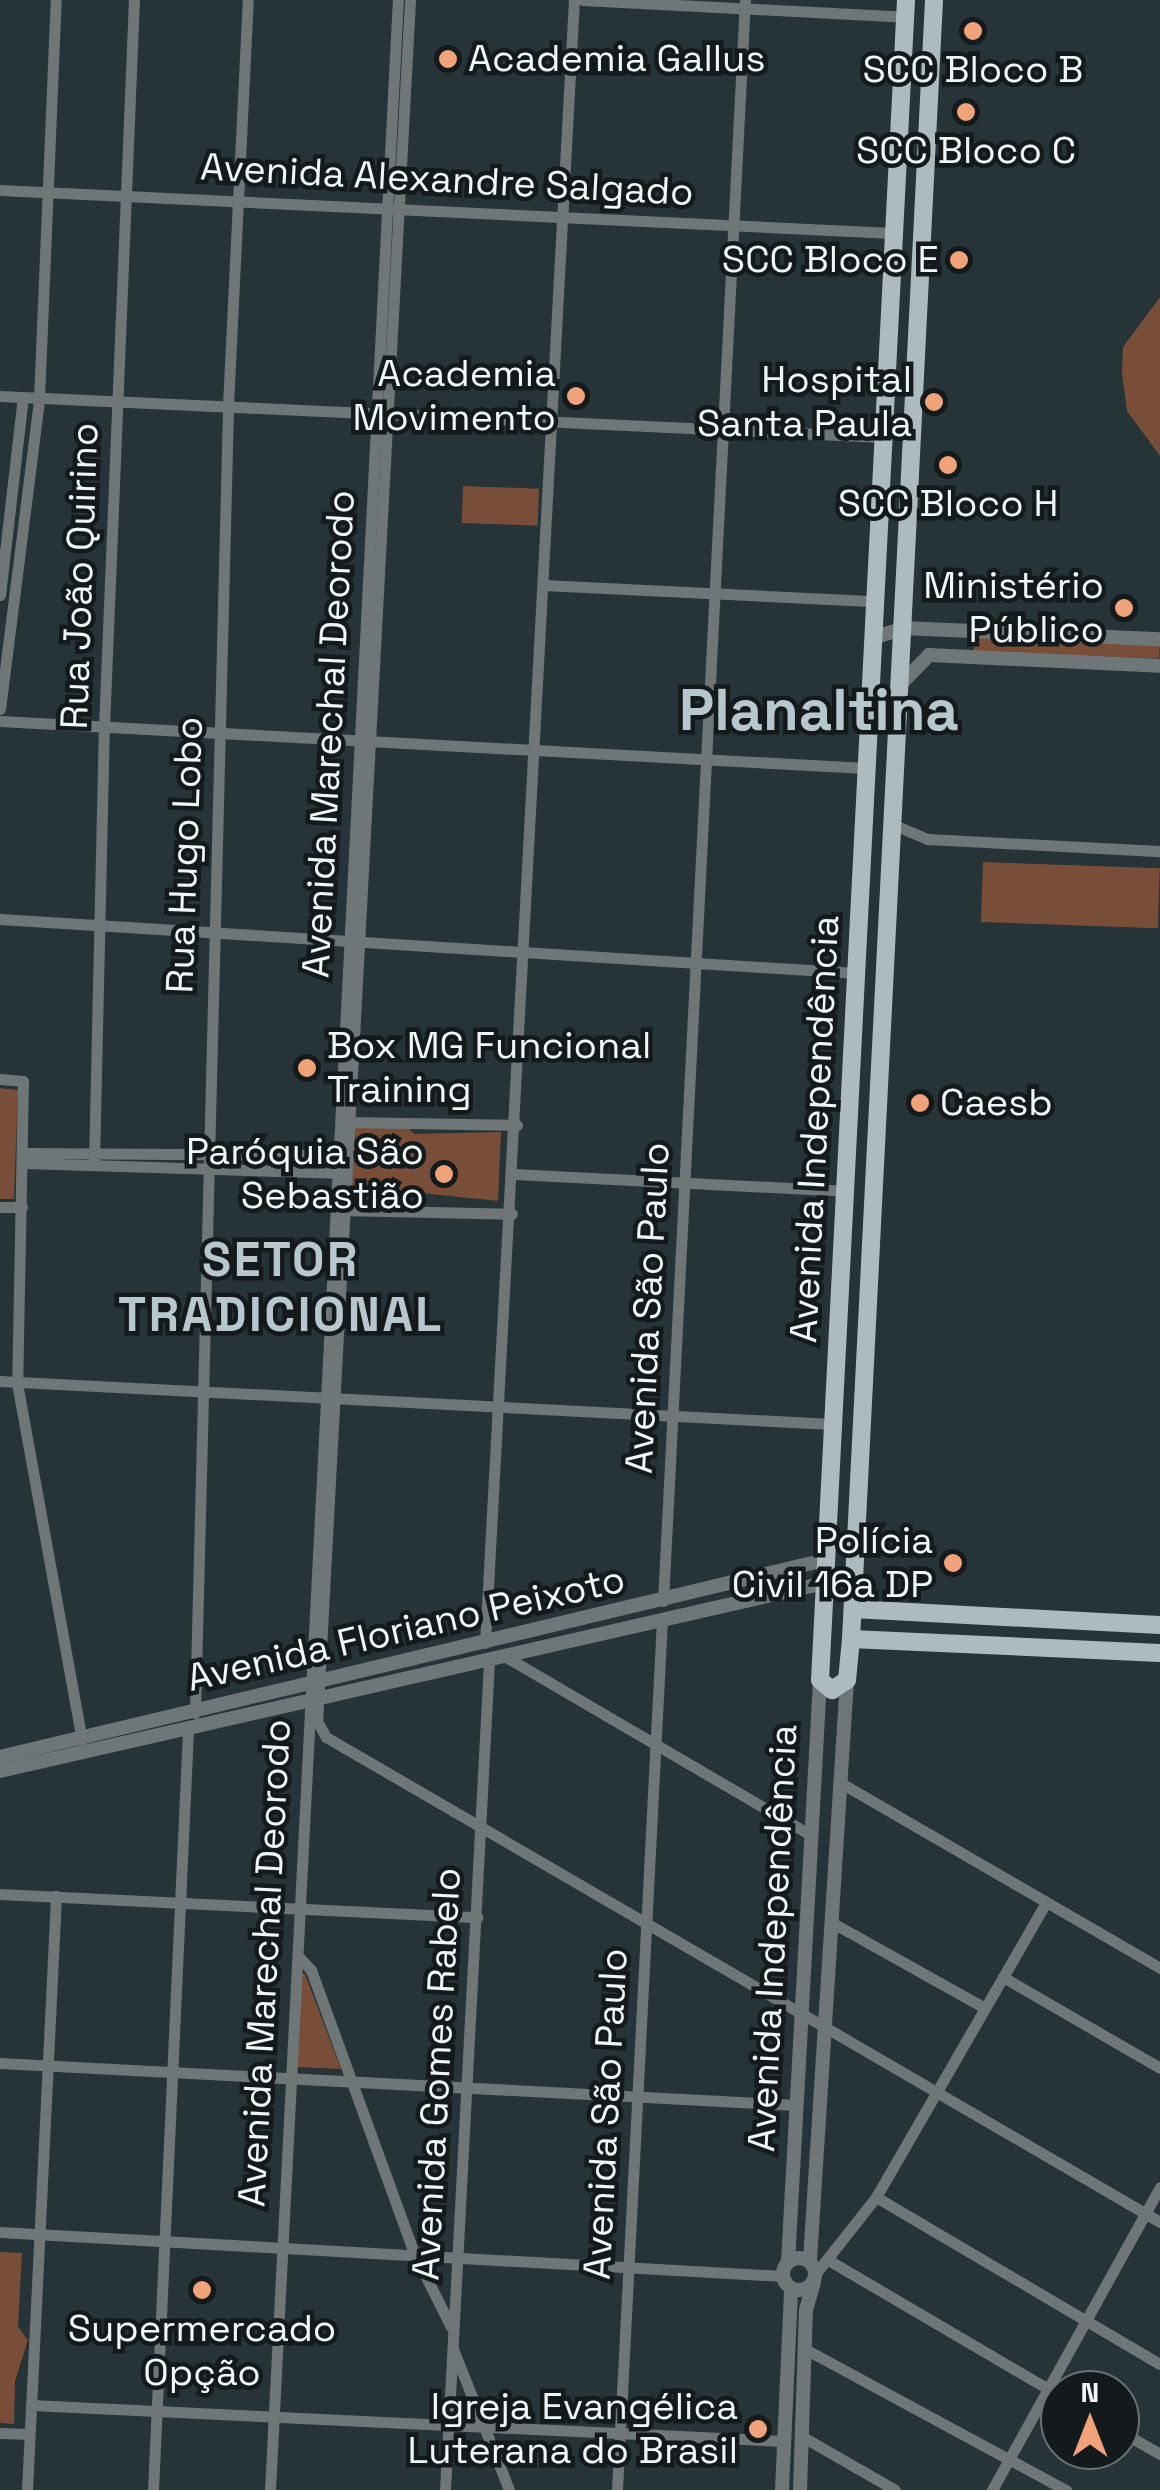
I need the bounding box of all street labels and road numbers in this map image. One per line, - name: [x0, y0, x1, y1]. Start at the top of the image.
- street label: Avenida Alexandre Salgado: [199, 144, 695, 216]
- street label: Rua João Quirino: [52, 422, 108, 730]
- street label: Avenida Marechal Deorodo: [293, 489, 365, 979]
- street label: Rua Hugo Lobo: [157, 716, 213, 994]
- street label: Avenida Independência: [781, 914, 849, 1344]
- street label: Avenida São Paulo: [617, 1141, 679, 1475]
- street label: Avenida Floriano Peixoto: [183, 1556, 629, 1702]
- street label: Avenida Marechal Deorodo: [229, 1718, 301, 2208]
- street label: Avenida Independência: [739, 1723, 807, 2153]
- street label: Avenida Gomes Rabelo: [403, 1866, 471, 2282]
- street label: Avenida São Paulo: [575, 1947, 637, 2281]

